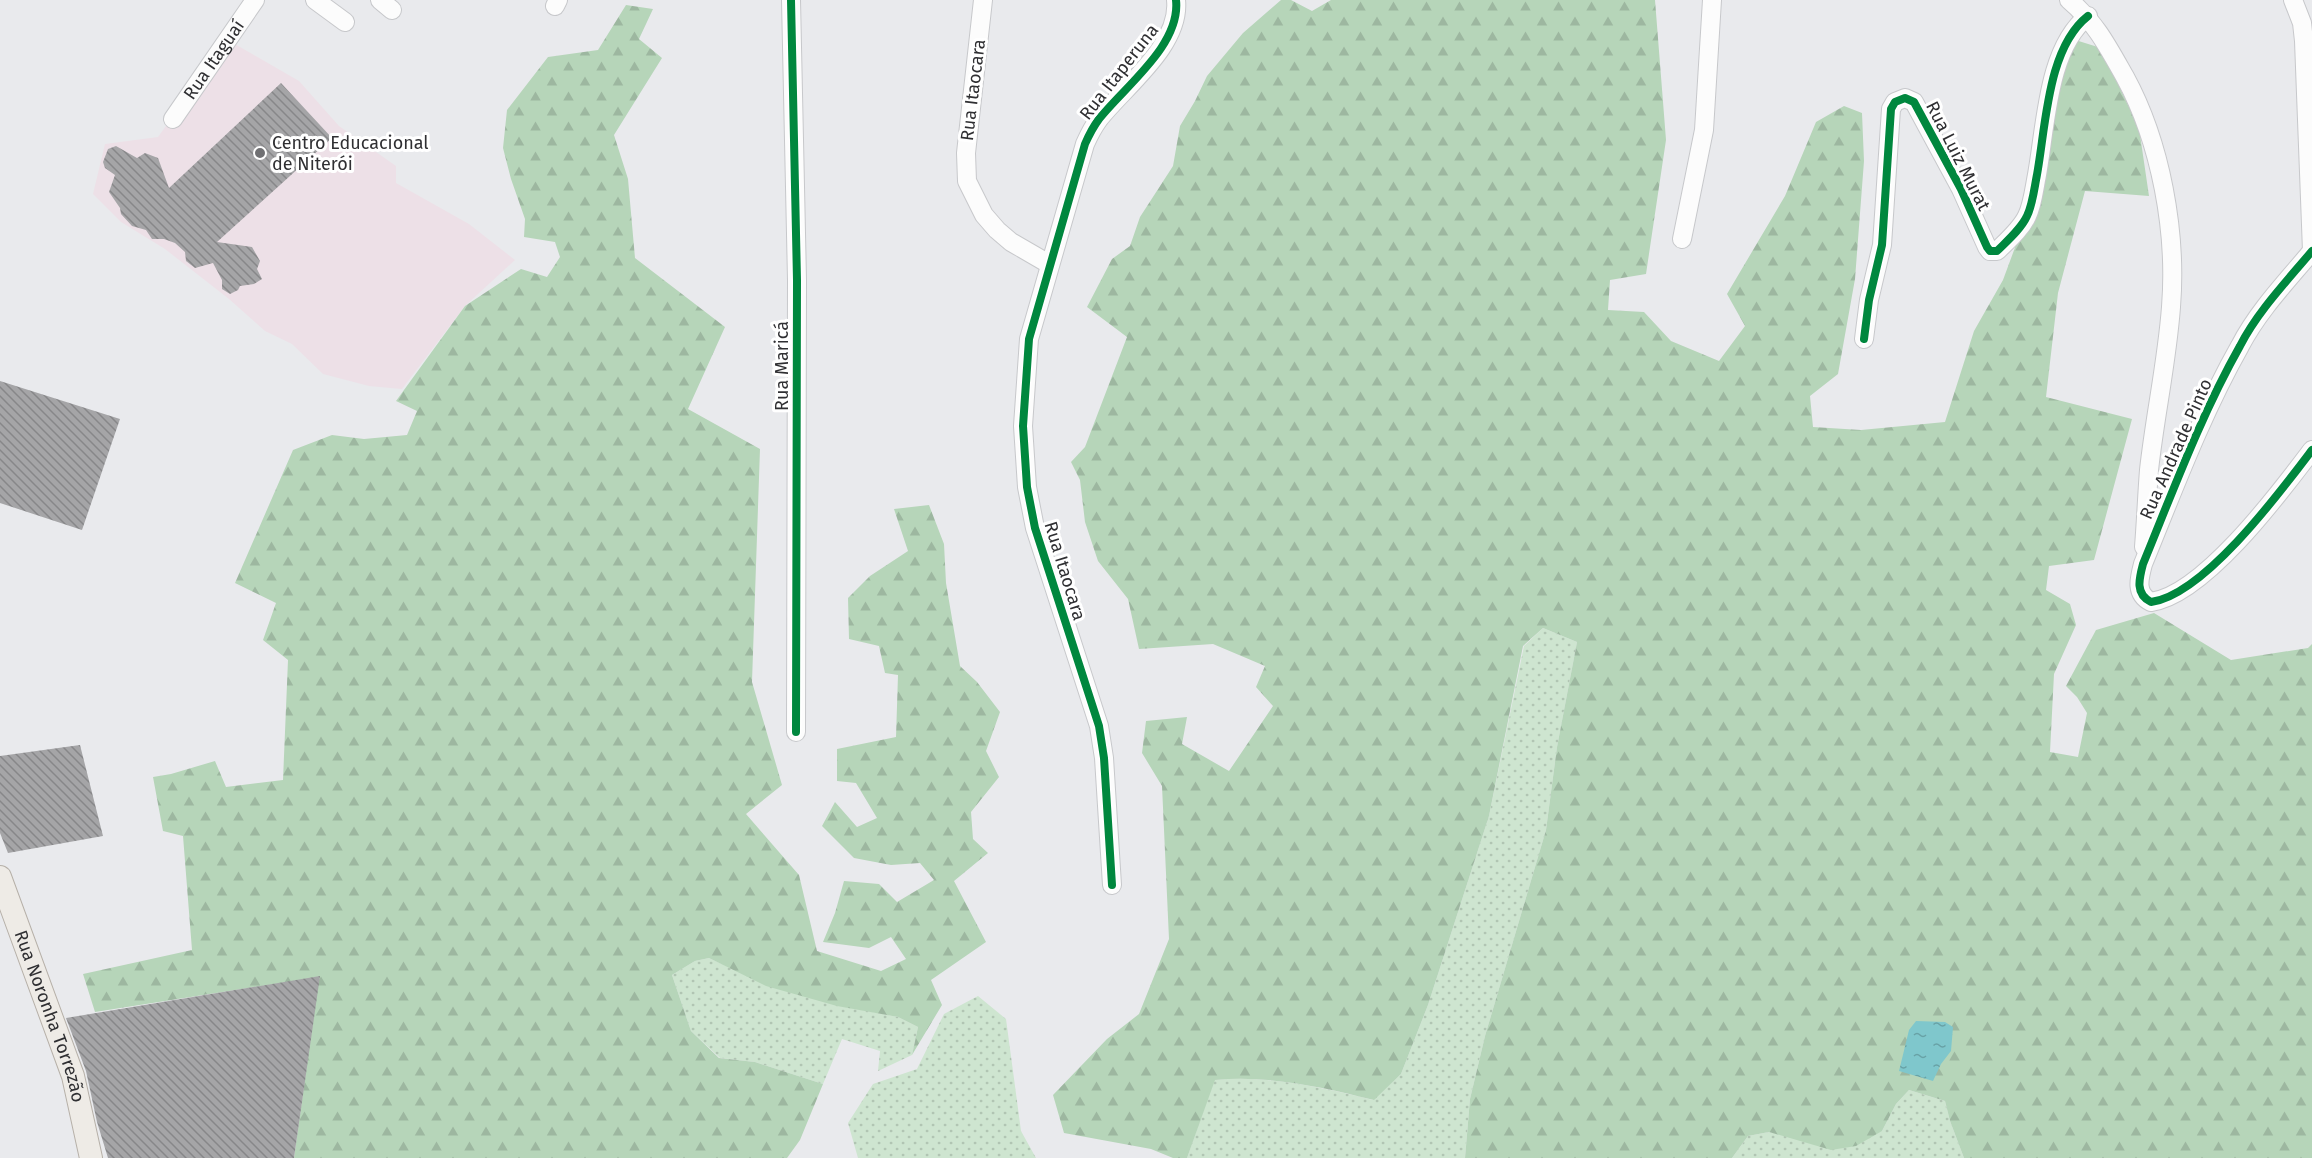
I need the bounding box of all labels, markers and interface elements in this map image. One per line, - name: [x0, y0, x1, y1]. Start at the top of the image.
- street label: Rua Itaguaí: [179, 16, 249, 104]
- street label: Rua Itaperuna: [1075, 20, 1163, 124]
- street label: Rua Itaocara: [956, 38, 990, 142]
- street label: Rua Luiz Murat: [1921, 98, 1995, 215]
- place label: Centro Educacional de Niterói: [272, 132, 429, 175]
- marker: Centro Educacional de Niterói: [253, 146, 267, 160]
- street label: Rua Maricá: [771, 321, 793, 411]
- street label: Rua Andrade Pinto: [2135, 375, 2217, 523]
- street label: Rua Itaocara: [1040, 519, 1090, 623]
- street label: Rua Noronha Torrezão: [9, 927, 89, 1104]

